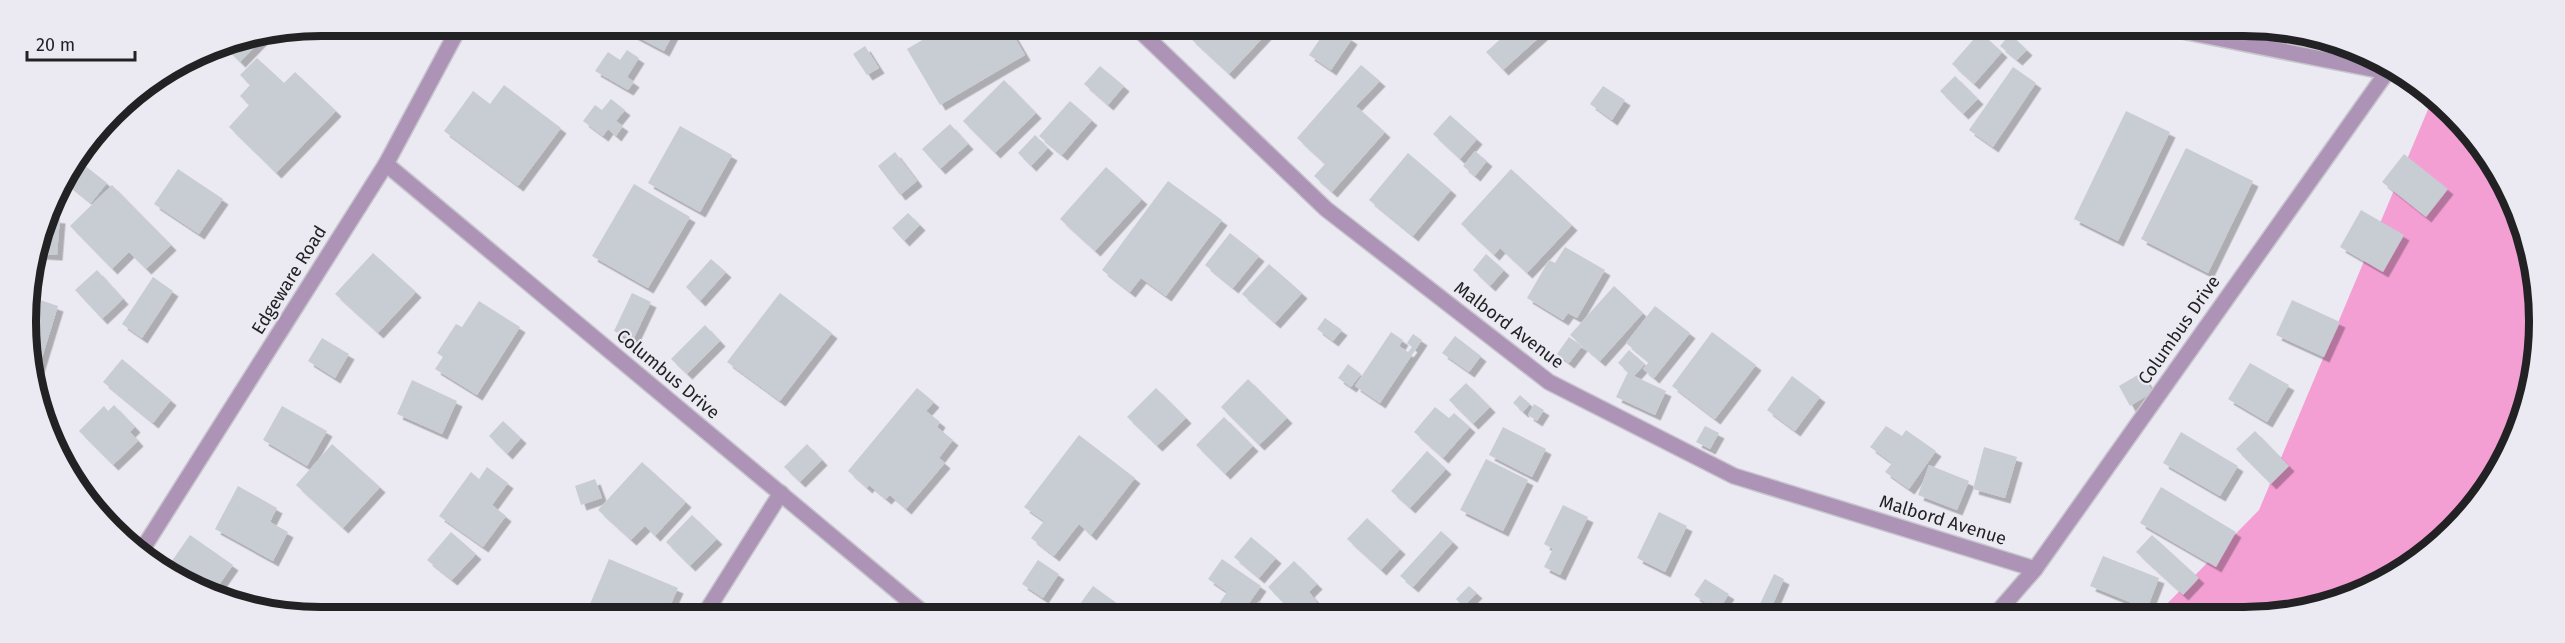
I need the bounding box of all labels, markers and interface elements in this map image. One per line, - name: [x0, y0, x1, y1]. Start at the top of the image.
- scale bar: [27, 24, 135, 62]
- text: 20 m: [36, 34, 75, 56]
- street label: Edgeware Road: [247, 222, 331, 338]
- street label: Columbus Drive: [2133, 271, 2225, 389]
- street label: Malbord Avenue: [1450, 277, 1568, 373]
- street label: Columbus Drive: [612, 324, 724, 424]
- street label: Malbord Avenue: [1877, 490, 2009, 550]

